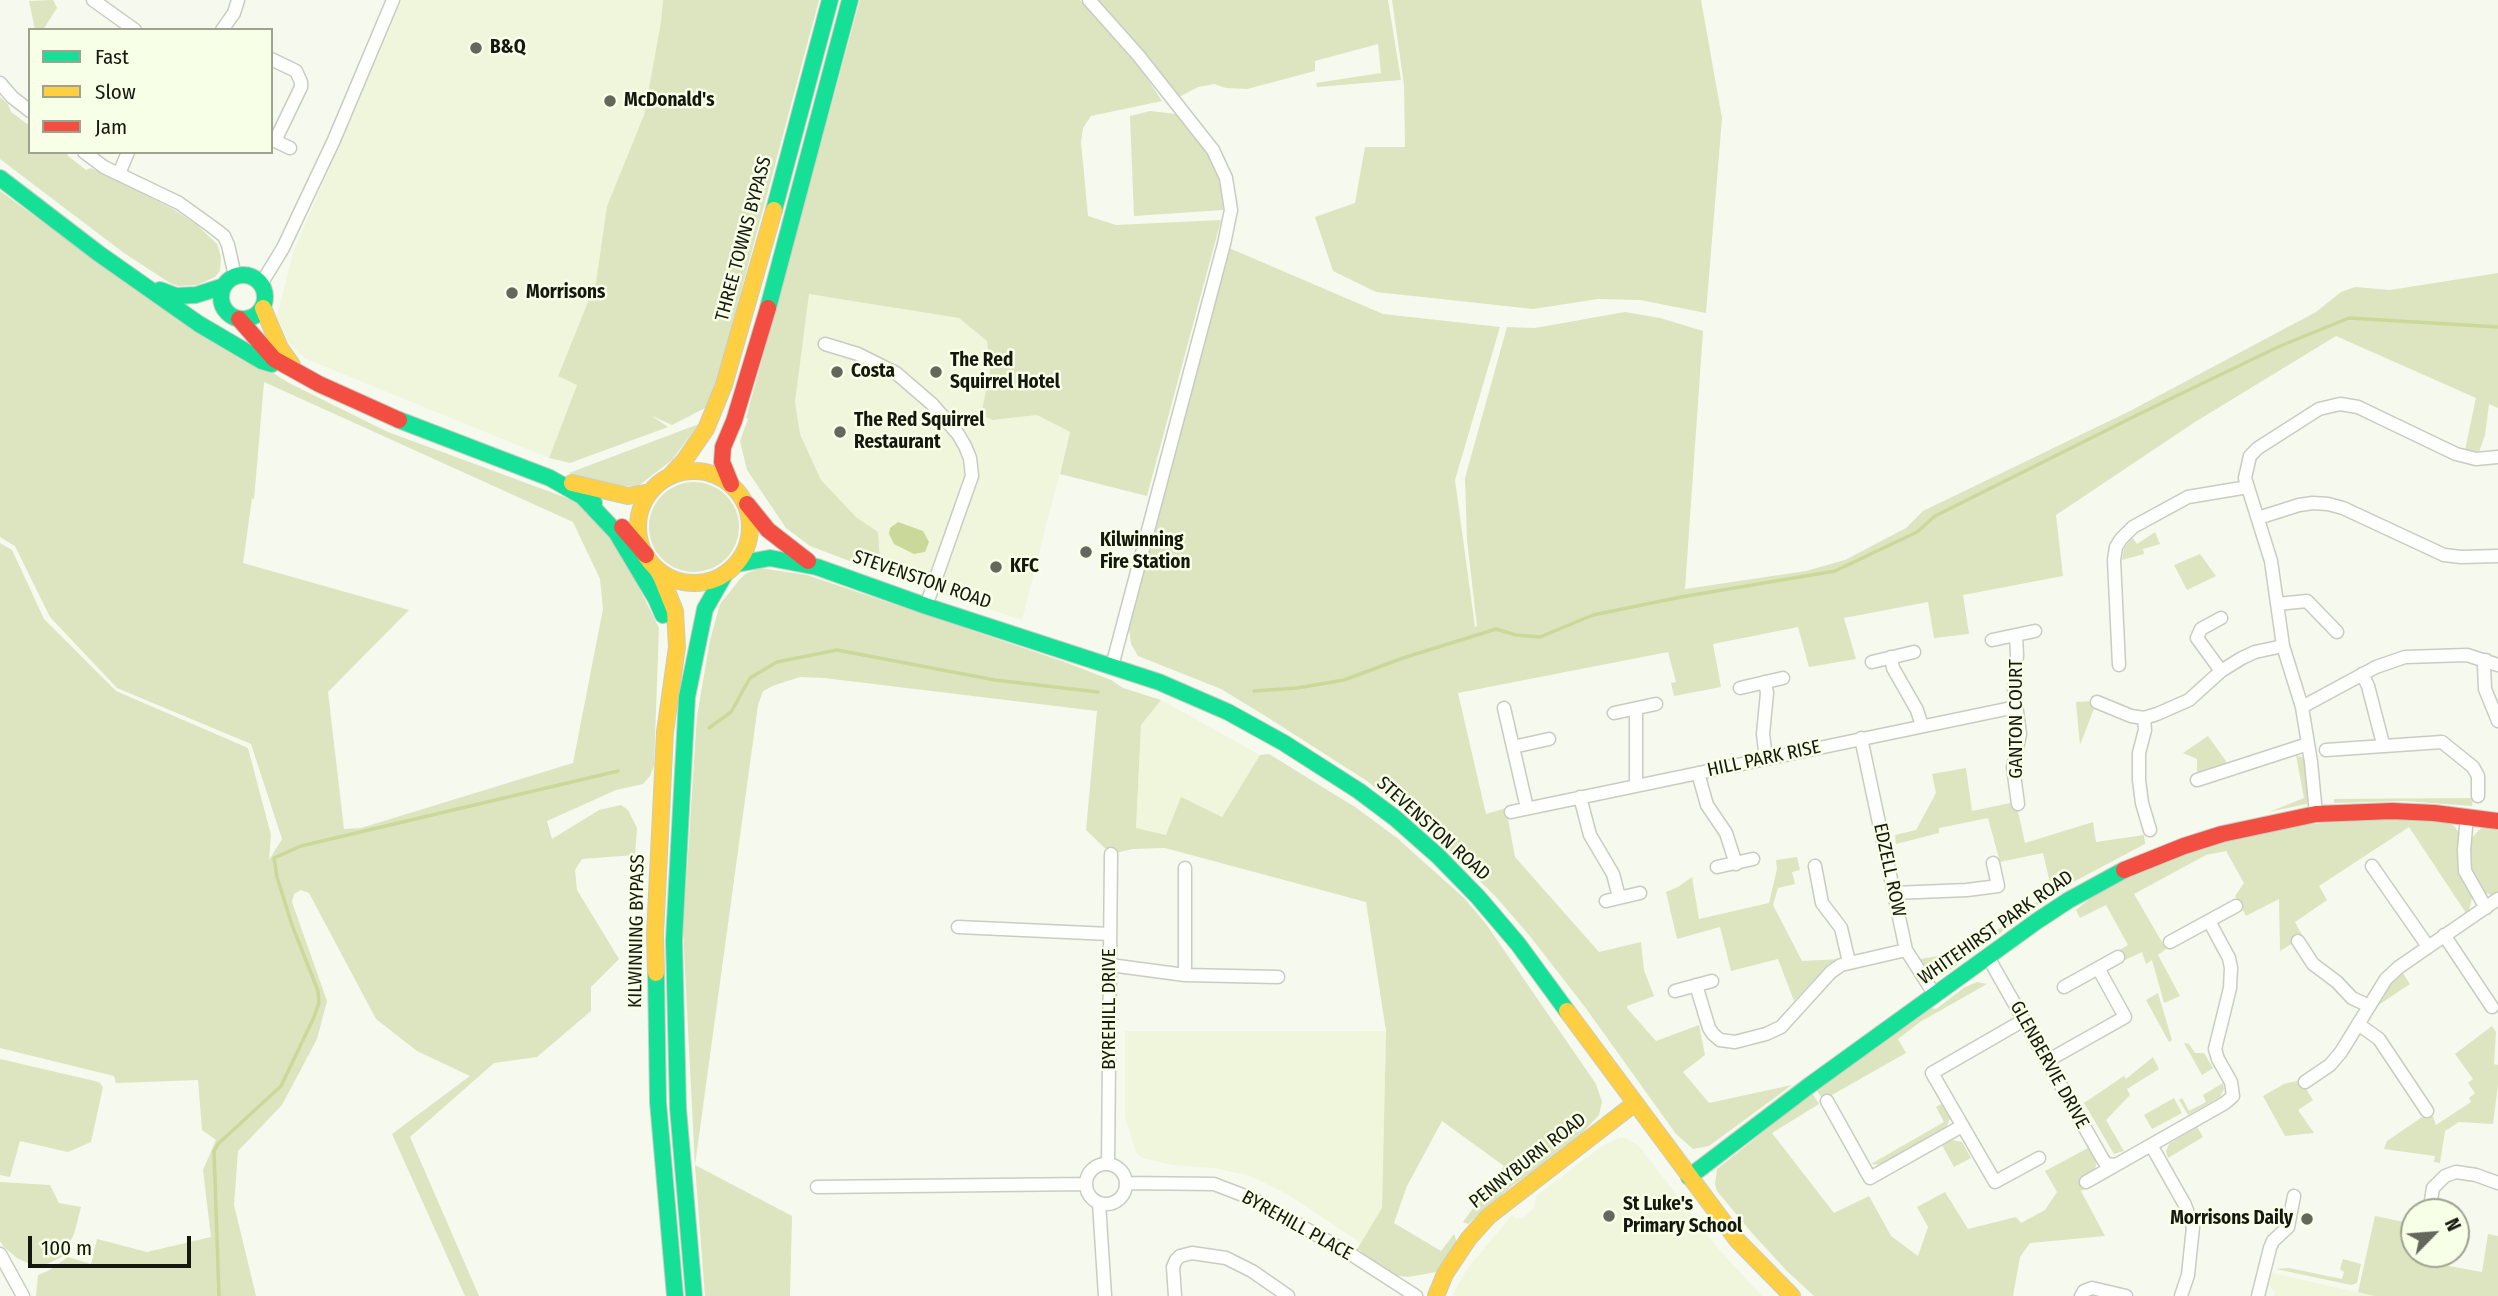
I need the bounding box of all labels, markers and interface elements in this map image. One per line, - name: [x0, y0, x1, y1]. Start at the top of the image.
- legend: [28, 28, 273, 154]
- place label: B&Q: [490, 37, 526, 59]
- marker: B&Q: [468, 40, 484, 56]
- text: Fast: [95, 44, 129, 70]
- text: Slow: [95, 79, 136, 105]
- place label: McDonald's: [624, 90, 714, 112]
- marker: McDonald's: [602, 93, 618, 109]
- text: Jam: [95, 114, 127, 140]
- street label: THREE TOWNS BYPASS: [711, 154, 777, 324]
- place label: Morrisons: [526, 282, 605, 304]
- marker: Morrisons: [504, 285, 520, 301]
- place label: The Red Squirrel Hotel: [950, 350, 1060, 394]
- place label: Costa: [851, 361, 895, 383]
- marker: Costa: [829, 364, 845, 380]
- marker: The Red Squirrel Hotel: [928, 364, 944, 380]
- place label: The Red Squirrel Restaurant: [854, 410, 984, 454]
- marker: The Red Squirrel Restaurant: [832, 424, 848, 440]
- place label: Kilwinning Fire Station: [1100, 530, 1190, 574]
- marker: Kilwinning Fire Station: [1078, 544, 1094, 560]
- street label: STEVENSTON ROAD: [850, 546, 994, 614]
- place label: KFC: [1010, 556, 1039, 578]
- marker: KFC: [988, 559, 1004, 575]
- street label: GANTON COURT: [2006, 659, 2028, 779]
- street label: HILL PARK RISE: [1705, 736, 1823, 782]
- street label: STEVENSTON ROAD: [1372, 772, 1494, 886]
- street label: EDZELL ROW: [1868, 821, 1910, 919]
- street label: KILWINNING BYPASS: [624, 854, 650, 1008]
- street label: WHITEHIRST PARK ROAD: [1914, 866, 2078, 990]
- street label: BYREHILL DRIVE: [1099, 948, 1121, 1070]
- street label: GLENBERVIE DRIVE: [2005, 997, 2093, 1133]
- street label: PENNYBURN ROAD: [1465, 1108, 1591, 1214]
- street label: BYREHILL PLACE: [1238, 1186, 1356, 1266]
- place label: St Luke's Primary School: [1623, 1194, 1742, 1238]
- north arrow: [2400, 1198, 2470, 1268]
- marker: St Luke's Primary School: [1601, 1208, 1617, 1224]
- place label: Morrisons Daily: [2170, 1208, 2293, 1230]
- marker: Morrisons Daily: [2299, 1211, 2315, 1227]
- text: N: [2440, 1215, 2465, 1235]
- scale bar: [32, 1222, 194, 1266]
- text: 100 m: [41, 1235, 92, 1261]

